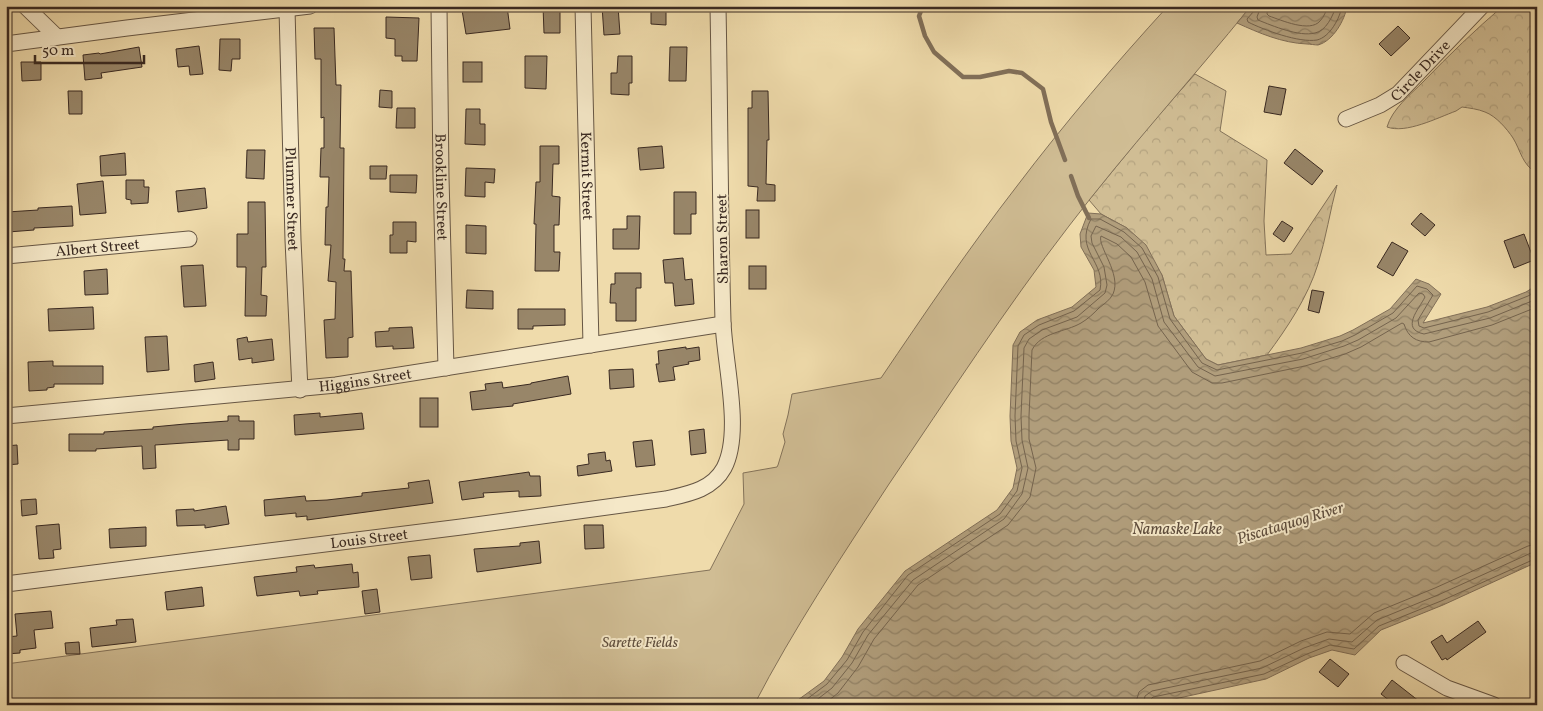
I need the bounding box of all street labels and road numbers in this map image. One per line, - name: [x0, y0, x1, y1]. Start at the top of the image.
- street label: Circle Drive: [1387, 36, 1456, 108]
- street label: Kermit Street: [574, 132, 597, 220]
- street label: Brookline Street: [428, 133, 452, 241]
- street label: Plummer Street: [279, 147, 303, 251]
- street label: Sharon Street: [712, 194, 735, 284]
- street label: Albert Street: [55, 235, 141, 263]
- street label: Higgins Street: [318, 364, 413, 399]
- street label: Louis Street: [329, 525, 409, 555]

